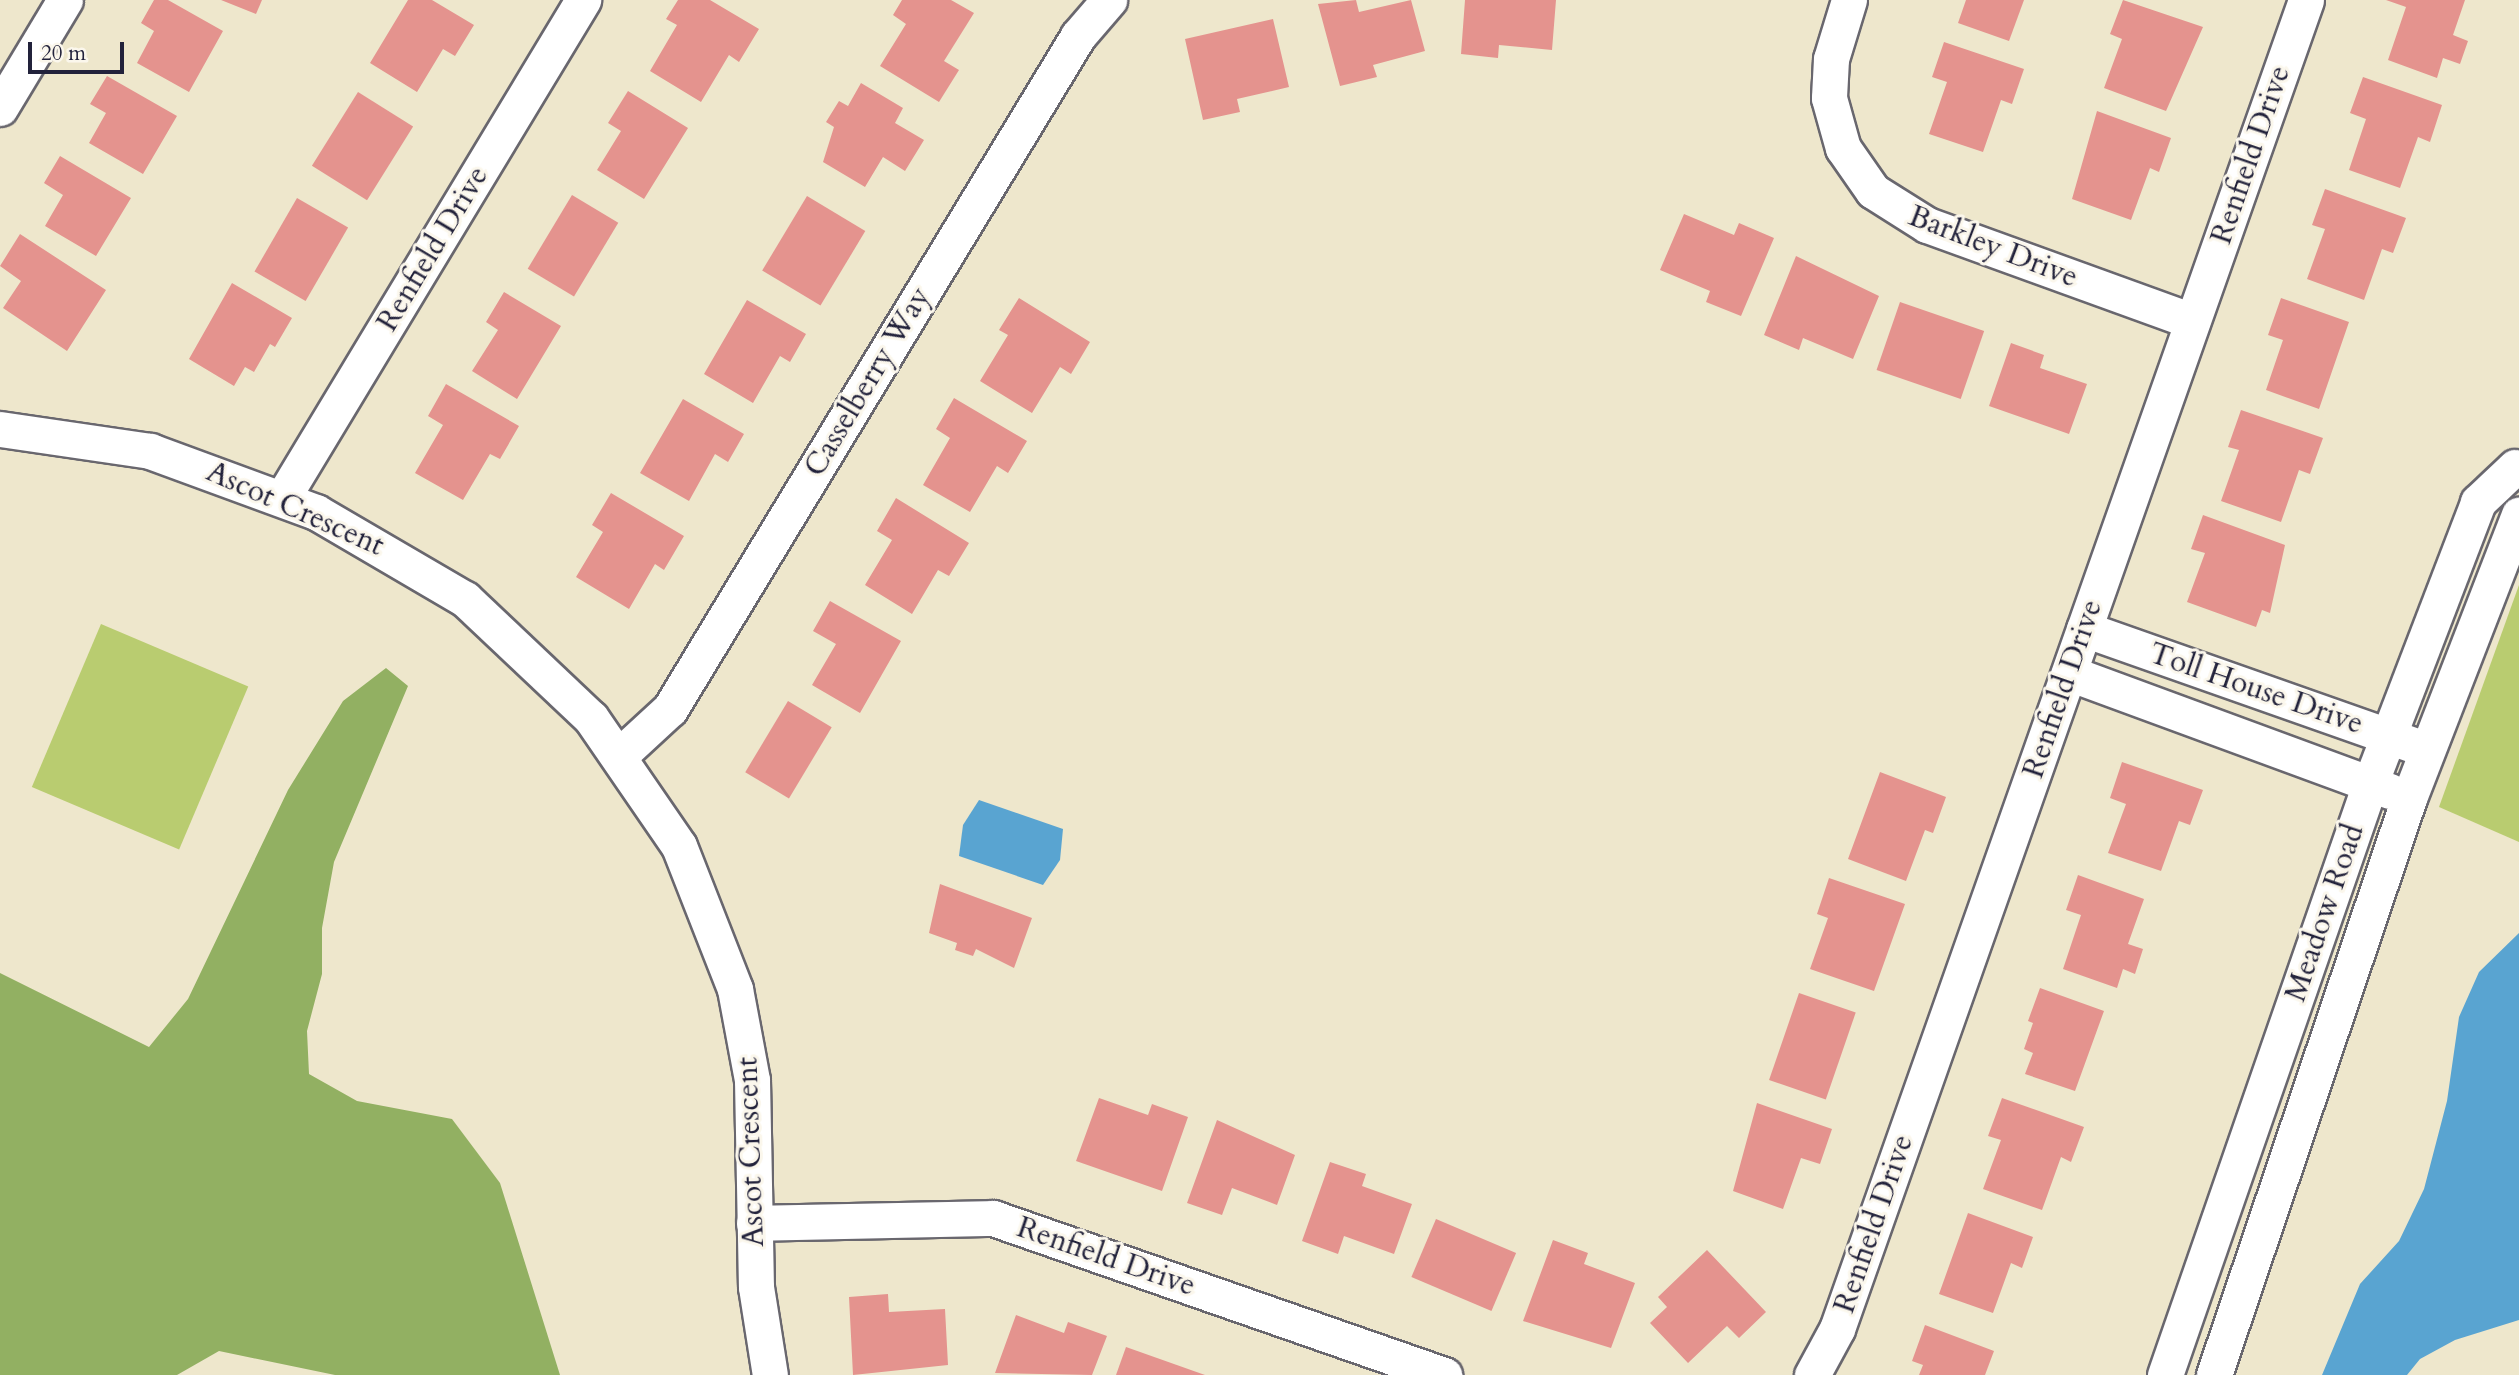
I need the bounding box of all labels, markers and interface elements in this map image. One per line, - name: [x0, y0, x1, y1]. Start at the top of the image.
- scale bar: [32, 28, 128, 72]
- text: 20 m: [41, 39, 86, 68]
- street label: Renfield Drive: [2204, 61, 2298, 249]
- street label: Renfield Drive: [370, 160, 496, 338]
- street label: Barkley Drive: [1903, 198, 2083, 296]
- street label: Casselberry Way: [797, 281, 939, 483]
- street label: Ascot Crescent: [201, 454, 389, 564]
- street label: Renfield Drive: [2016, 595, 2110, 783]
- street label: Toll House Drive: [2144, 636, 2368, 742]
- street label: Meadow Road: [2278, 820, 2372, 1006]
- street label: Ascot Crescent: [730, 1056, 772, 1248]
- street label: Renfield Drive: [1827, 1130, 1921, 1318]
- street label: Renfield Drive: [1012, 1210, 1200, 1304]

